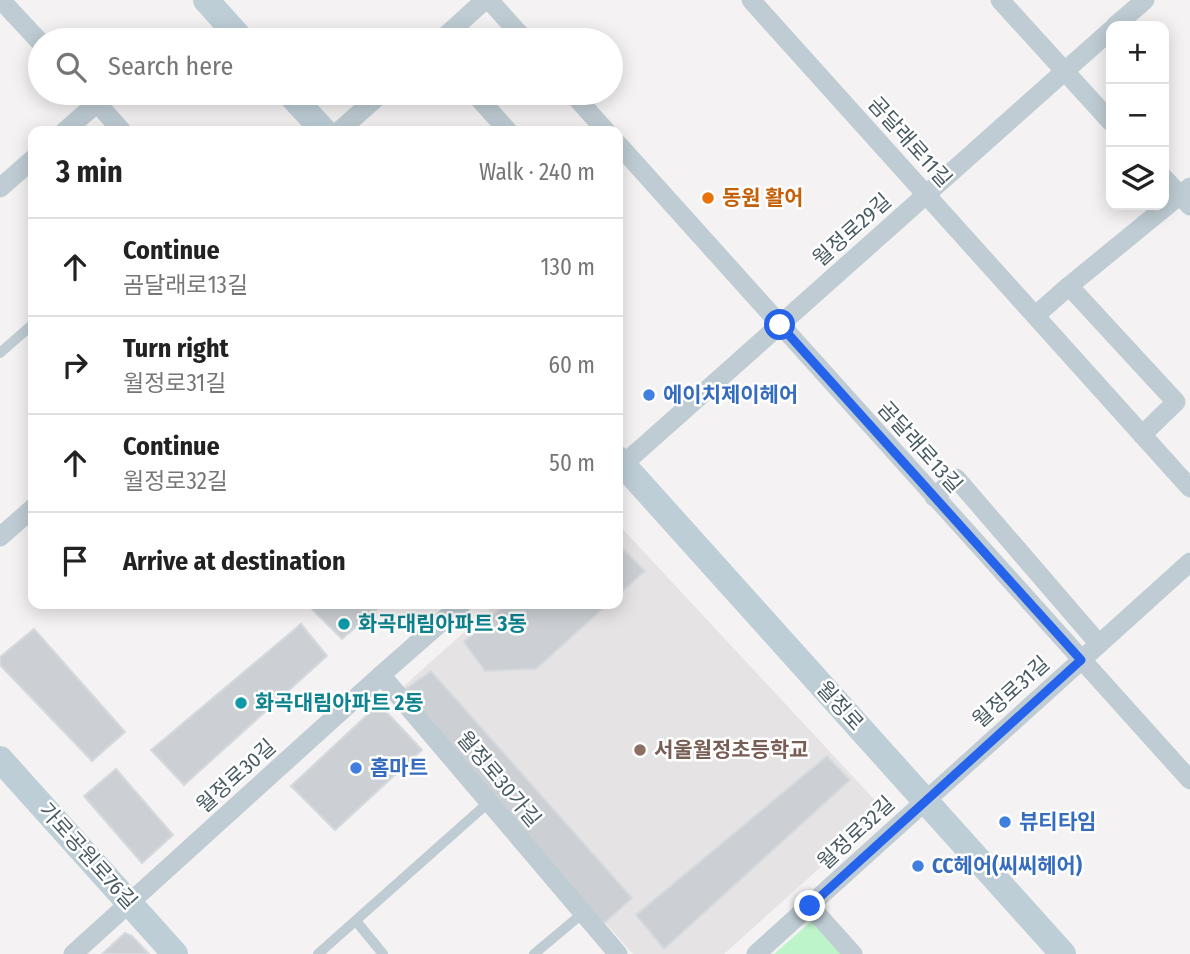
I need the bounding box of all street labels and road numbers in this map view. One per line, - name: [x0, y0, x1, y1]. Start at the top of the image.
- street label: 곰달래로11길: [863, 91, 957, 193]
- street label: 월정로29길: [807, 188, 897, 272]
- street label: 곰달래로13길: [872, 396, 968, 498]
- street label: 월정로31길: [967, 651, 1055, 733]
- street label: 월정로: [811, 676, 869, 736]
- street label: 월정로30가길: [451, 726, 547, 832]
- street label: 월정로30길: [191, 734, 281, 818]
- street label: 월정로32길: [812, 791, 900, 875]
- street label: 가로공원로76길: [33, 797, 143, 915]

